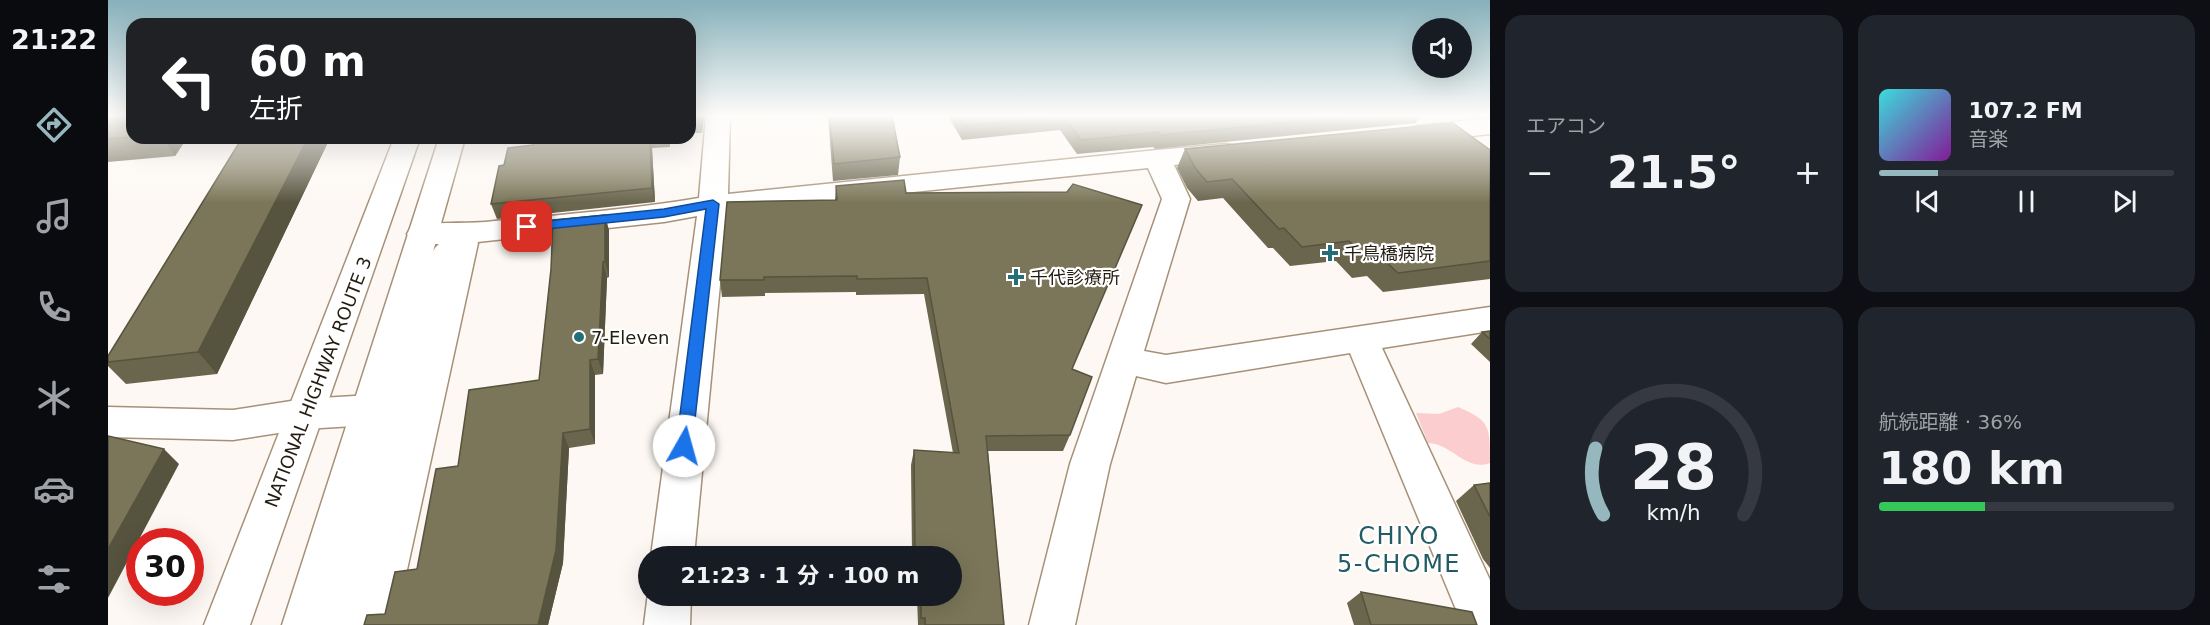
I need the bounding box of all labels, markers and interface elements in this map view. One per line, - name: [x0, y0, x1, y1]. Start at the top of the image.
- map controls: [1412, 18, 1472, 78]
- button: sound: [1412, 18, 1472, 78]
- text: 21:22: [11, 24, 97, 55]
- text: 60 m: [249, 37, 366, 86]
- icon: left: [150, 42, 228, 120]
- text: 左折: [249, 93, 303, 124]
- text: 107.2 FM: [1969, 98, 2083, 123]
- icon: directions: [33, 104, 75, 146]
- text: エアコン: [1526, 114, 1606, 138]
- text: 音楽: [1969, 127, 2009, 151]
- text: 21.5°: [1607, 146, 1741, 199]
- text: −: [1526, 153, 1554, 192]
- text: +: [1794, 153, 1822, 192]
- icon: previous: [1911, 185, 1944, 218]
- icon: pause: [2010, 185, 2043, 218]
- icon: next: [2108, 185, 2141, 218]
- icon: music: [33, 195, 75, 237]
- pin: [501, 201, 552, 252]
- icon: arrive: [510, 210, 543, 243]
- place label: 千鳥橋病院: [1344, 243, 1434, 264]
- marker: 千鳥橋病院: [1321, 244, 1339, 262]
- street label: NATIONAL HIGHWAY ROUTE 3: [260, 254, 376, 510]
- place label: 千代診療所: [1030, 267, 1120, 288]
- marker: 千代診療所: [1007, 268, 1025, 286]
- icon: phone: [33, 286, 75, 328]
- place label: 7-Eleven: [591, 327, 670, 348]
- marker: 7-Eleven: [572, 330, 586, 344]
- icon: climate: [33, 377, 75, 419]
- text: 航続距離 · 36%: [1879, 410, 2022, 434]
- position arrow: [652, 414, 716, 478]
- text: 28: [1630, 431, 1717, 504]
- text: 180 km: [1879, 442, 2065, 495]
- icon: car: [33, 468, 75, 510]
- text: km/h: [1647, 501, 1701, 526]
- district label: CHIYO 5-CHOME: [1337, 522, 1461, 578]
- speed limit sign: 30: [126, 528, 204, 606]
- icon: filters: [33, 558, 75, 600]
- text: 21:23 · 1 分 · 100 m: [681, 563, 919, 588]

